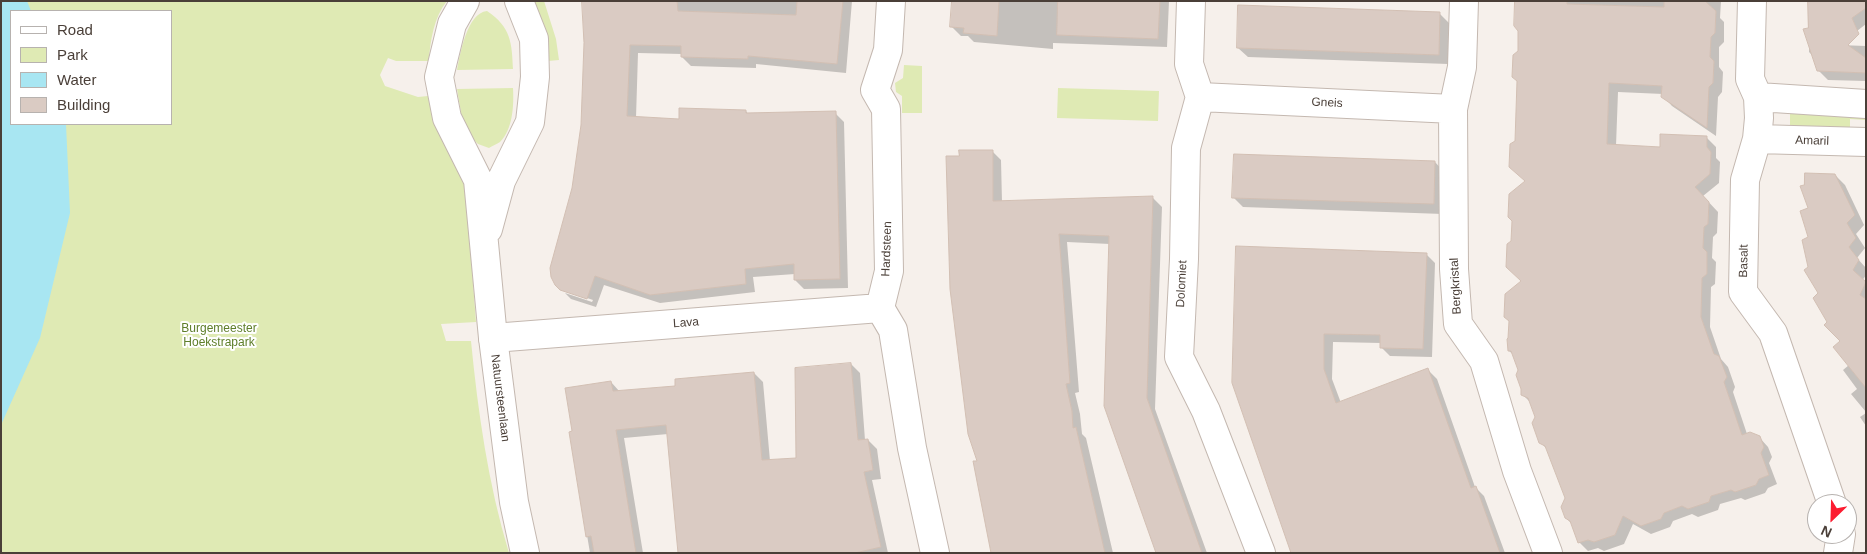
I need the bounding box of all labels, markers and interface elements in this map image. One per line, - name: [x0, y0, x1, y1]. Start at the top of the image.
- legend: [10, 10, 172, 125]
- text: Road: [57, 21, 93, 38]
- text: Park: [57, 46, 88, 63]
- text: Water: [57, 71, 96, 88]
- street label: Gneis: [1311, 95, 1343, 111]
- text: Building: [57, 96, 110, 113]
- street label: Amaril: [1795, 133, 1829, 149]
- street label: Hardsteen: [879, 221, 895, 277]
- street label: Basalt: [1737, 244, 1751, 278]
- street label: Bergkristal: [1447, 257, 1465, 315]
- street label: Dolomiet: [1174, 260, 1190, 308]
- street label: Lava: [673, 315, 699, 331]
- park label: Burgemeester Hoekstrapark: [181, 322, 257, 350]
- street label: Natuursteenlaan: [487, 353, 513, 443]
- north arrow: [1807, 494, 1857, 544]
- text: N: [1818, 522, 1834, 541]

